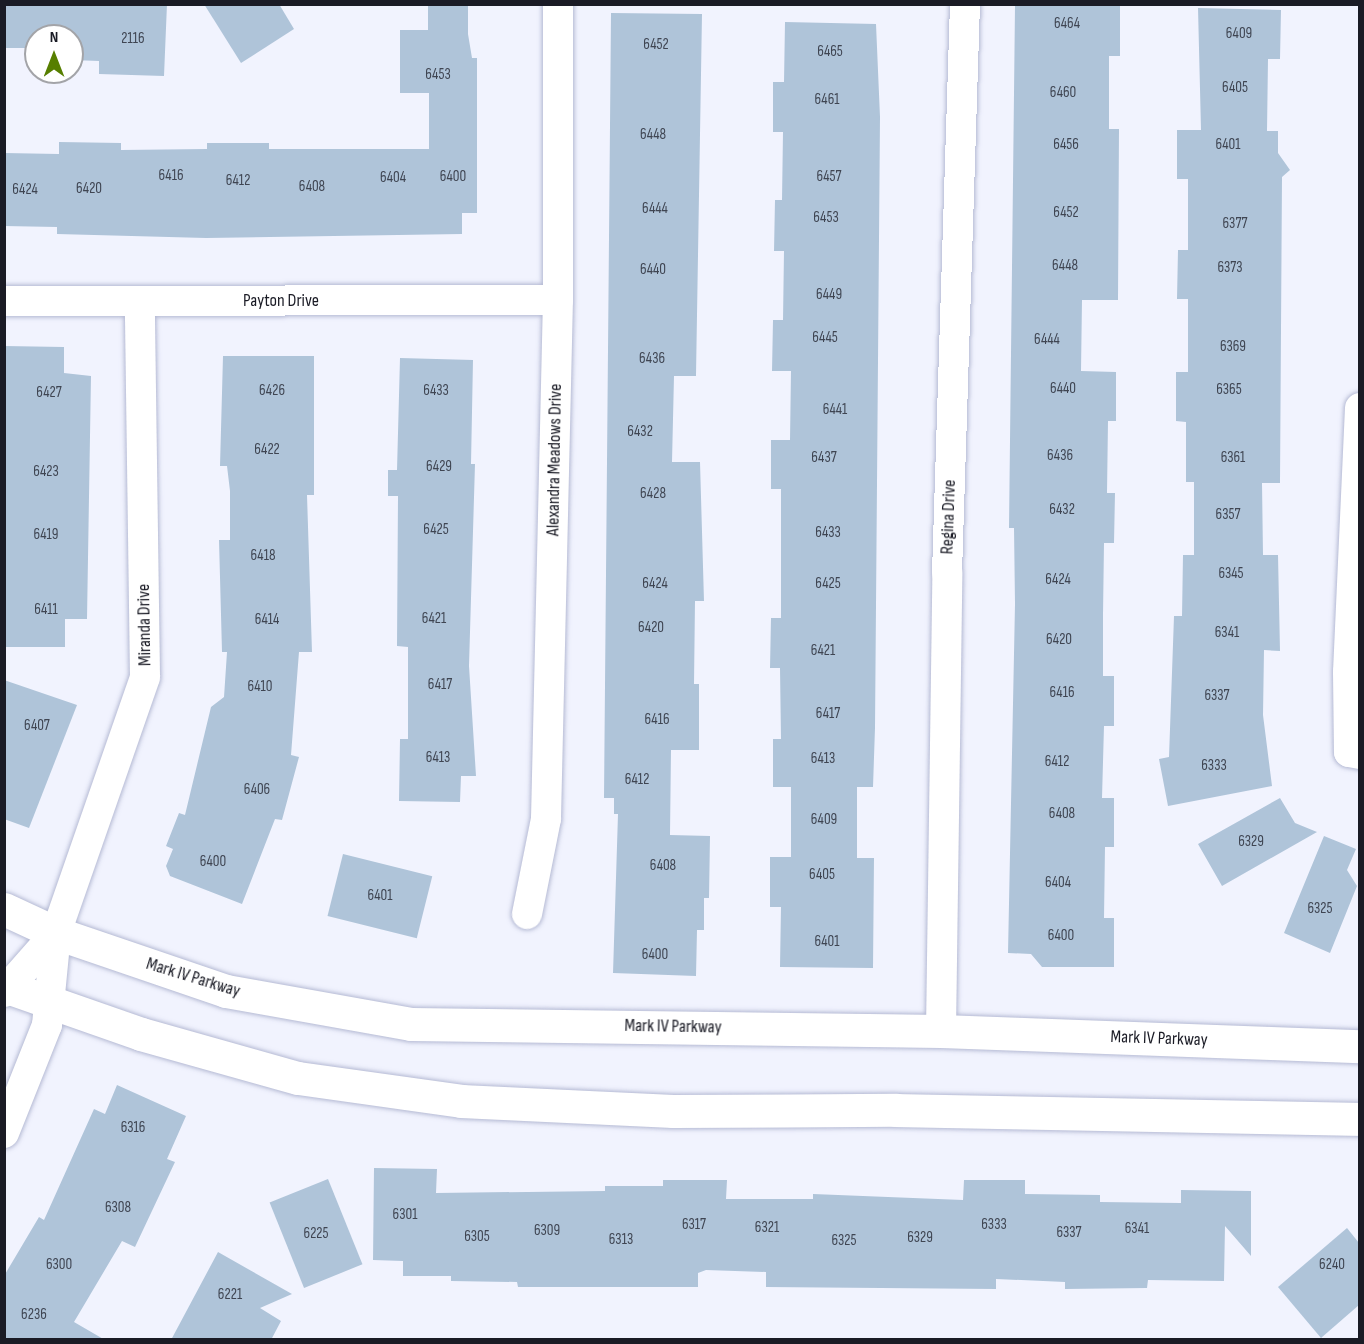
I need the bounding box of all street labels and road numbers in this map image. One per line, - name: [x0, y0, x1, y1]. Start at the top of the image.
- street label: Payton Drive: [243, 290, 319, 312]
- street label: Alexandra Meadows Drive: [543, 384, 567, 536]
- street label: Regina Drive: [937, 479, 961, 555]
- street label: Miranda Drive: [133, 584, 157, 666]
- street label: Mark IV Parkway: [143, 953, 243, 1003]
- street label: Mark IV Parkway: [624, 1015, 722, 1039]
- street label: Mark IV Parkway: [1110, 1027, 1208, 1051]

